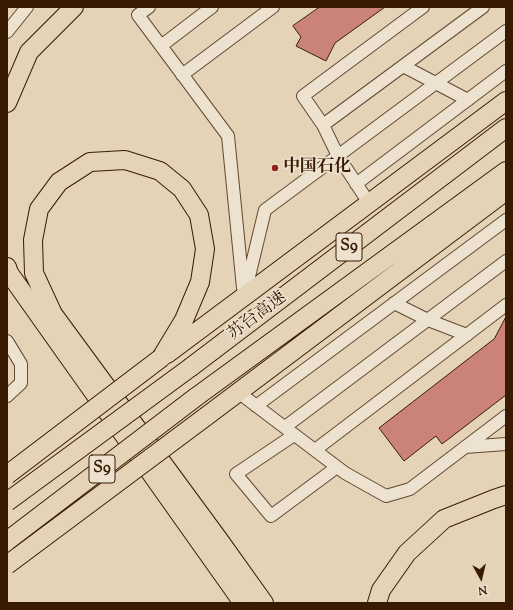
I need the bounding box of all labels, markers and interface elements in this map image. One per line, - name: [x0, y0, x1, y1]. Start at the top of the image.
- place label: 中国石化: [283, 158, 351, 178]
- marker: 中国石化: [270, 163, 280, 173]
- road number: S9: [336, 233, 362, 261]
- street label: 苏台高速: [225, 288, 291, 346]
- road number: S9: [89, 455, 115, 483]
- north arrow: [461, 558, 501, 598]
- text: N: [477, 581, 488, 598]

